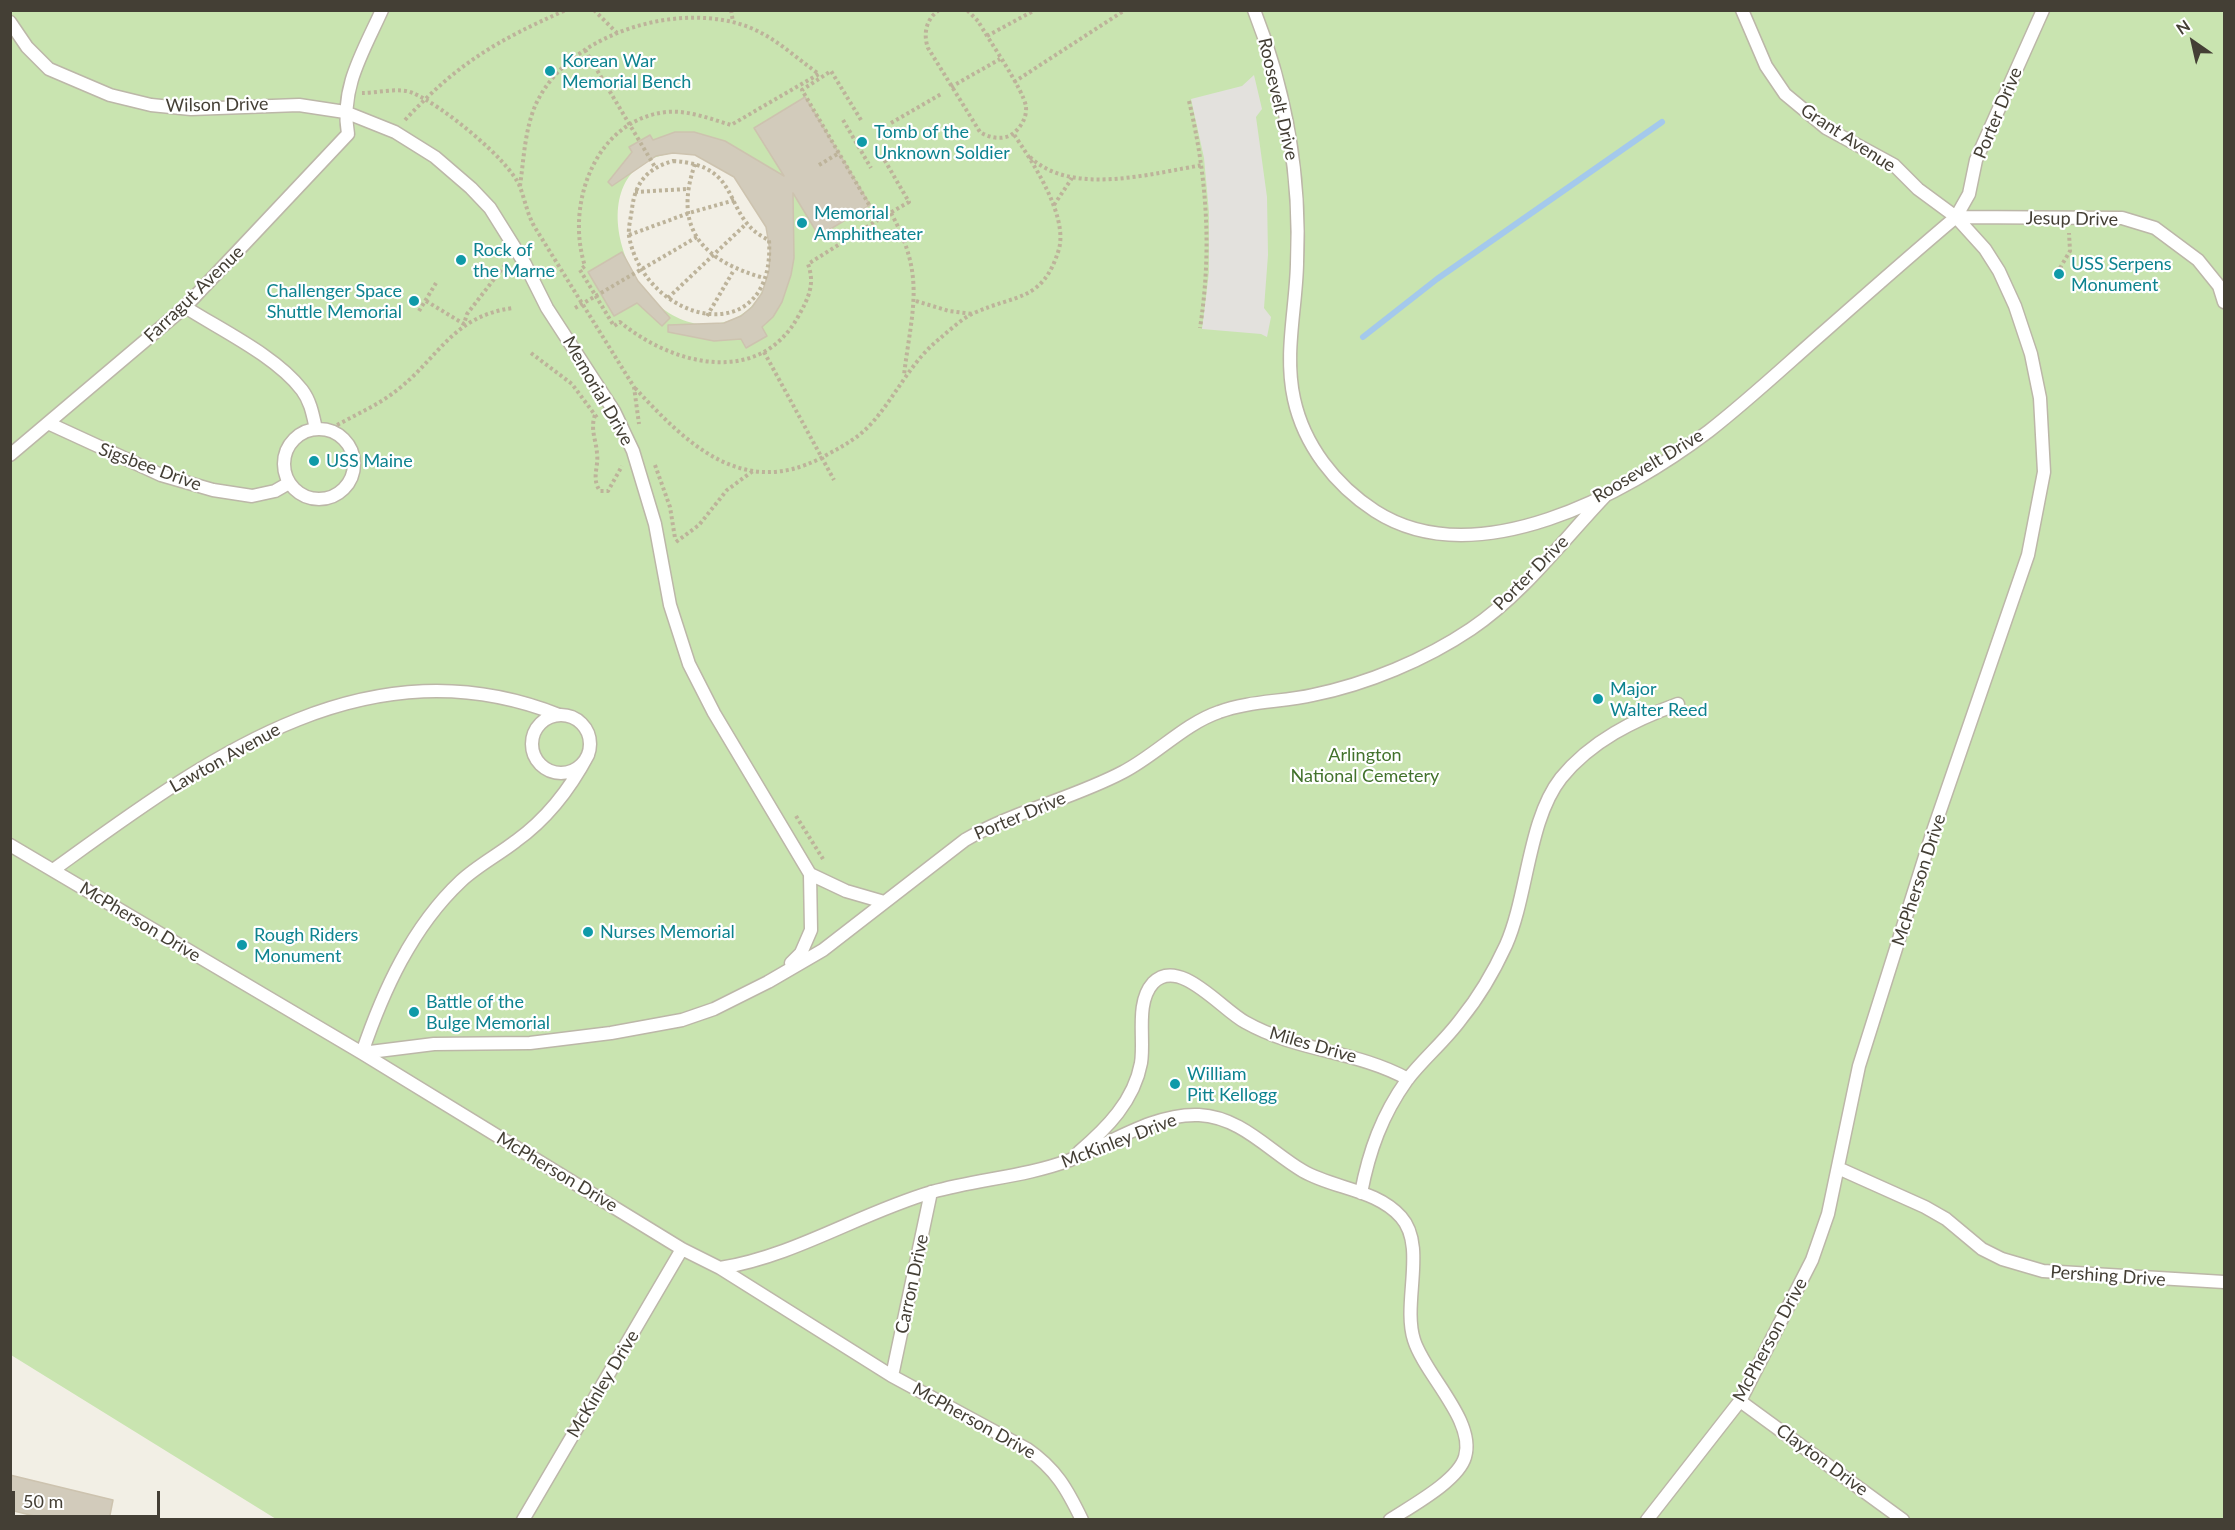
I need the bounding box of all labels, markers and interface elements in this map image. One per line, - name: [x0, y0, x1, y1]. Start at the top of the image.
- north arrow: [2163, 12, 2223, 72]
- text: N: [2172, 15, 2193, 38]
- street label: Roosevelt Drive: [1253, 36, 1303, 162]
- place label: Korean War Memorial Bench: [562, 50, 691, 92]
- marker: Korean War Memorial Bench: [543, 64, 557, 78]
- street label: Porter Drive: [1969, 64, 2027, 162]
- street label: Wilson Drive: [165, 93, 269, 117]
- street label: Grant Avenue: [1796, 99, 1900, 177]
- place label: Tomb of the Unknown Soldier: [874, 121, 1010, 164]
- marker: Tomb of the Unknown Soldier: [855, 135, 869, 149]
- place label: Memorial Amphitheater: [814, 202, 923, 244]
- street label: Jesup Drive: [2026, 207, 2118, 231]
- marker: Memorial Amphitheater: [795, 216, 809, 230]
- place label: Rock of the Marne: [473, 239, 555, 282]
- street label: Farragut Avenue: [140, 241, 248, 347]
- marker: Rock of the Marne: [454, 253, 468, 267]
- place label: USS Serpens Monument: [2071, 253, 2172, 296]
- marker: USS Serpens Monument: [2052, 267, 2066, 281]
- place label: Challenger Space Shuttle Memorial: [267, 280, 402, 322]
- marker: Challenger Space Shuttle Memorial: [407, 294, 421, 308]
- street label: Memorial Drive: [558, 333, 638, 449]
- street label: Roosevelt Drive: [1589, 425, 1707, 507]
- street label: Sigsbee Drive: [96, 438, 204, 496]
- place label: USS Maine: [326, 450, 413, 472]
- marker: USS Maine: [307, 454, 321, 468]
- street label: Porter Drive: [1489, 531, 1573, 615]
- place label: Major Walter Reed: [1610, 678, 1708, 720]
- marker: Major Walter Reed: [1591, 692, 1605, 706]
- street label: Lawton Avenue: [166, 719, 284, 797]
- park label: Arlington National Cemetery: [1291, 744, 1439, 786]
- street label: Porter Drive: [971, 787, 1069, 845]
- street label: McPherson Drive: [1888, 811, 1950, 949]
- street label: McPherson Drive: [76, 877, 204, 967]
- place label: Nurses Memorial: [600, 921, 735, 943]
- place label: Rough Riders Monument: [254, 924, 358, 966]
- marker: Nurses Memorial: [581, 925, 595, 939]
- marker: Rough Riders Monument: [235, 938, 249, 952]
- place label: Battle of the Bulge Memorial: [426, 991, 550, 1034]
- marker: Battle of the Bulge Memorial: [407, 1005, 421, 1019]
- street label: Miles Drive: [1267, 1022, 1359, 1068]
- place label: William Pitt Kellogg: [1187, 1063, 1277, 1106]
- marker: William Pitt Kellogg: [1168, 1077, 1182, 1091]
- street label: McKinley Drive: [1058, 1109, 1180, 1173]
- street label: McPherson Drive: [493, 1127, 621, 1217]
- street label: Carron Drive: [891, 1232, 933, 1336]
- street label: Pershing Drive: [2050, 1261, 2166, 1291]
- street label: McPherson Drive: [1728, 1274, 1812, 1406]
- street label: McKinley Drive: [562, 1326, 644, 1442]
- street label: McPherson Drive: [909, 1378, 1039, 1464]
- street label: Clayton Drive: [1772, 1419, 1872, 1501]
- scale bar: [15, 1479, 164, 1517]
- text: 50 m: [23, 1490, 63, 1512]

